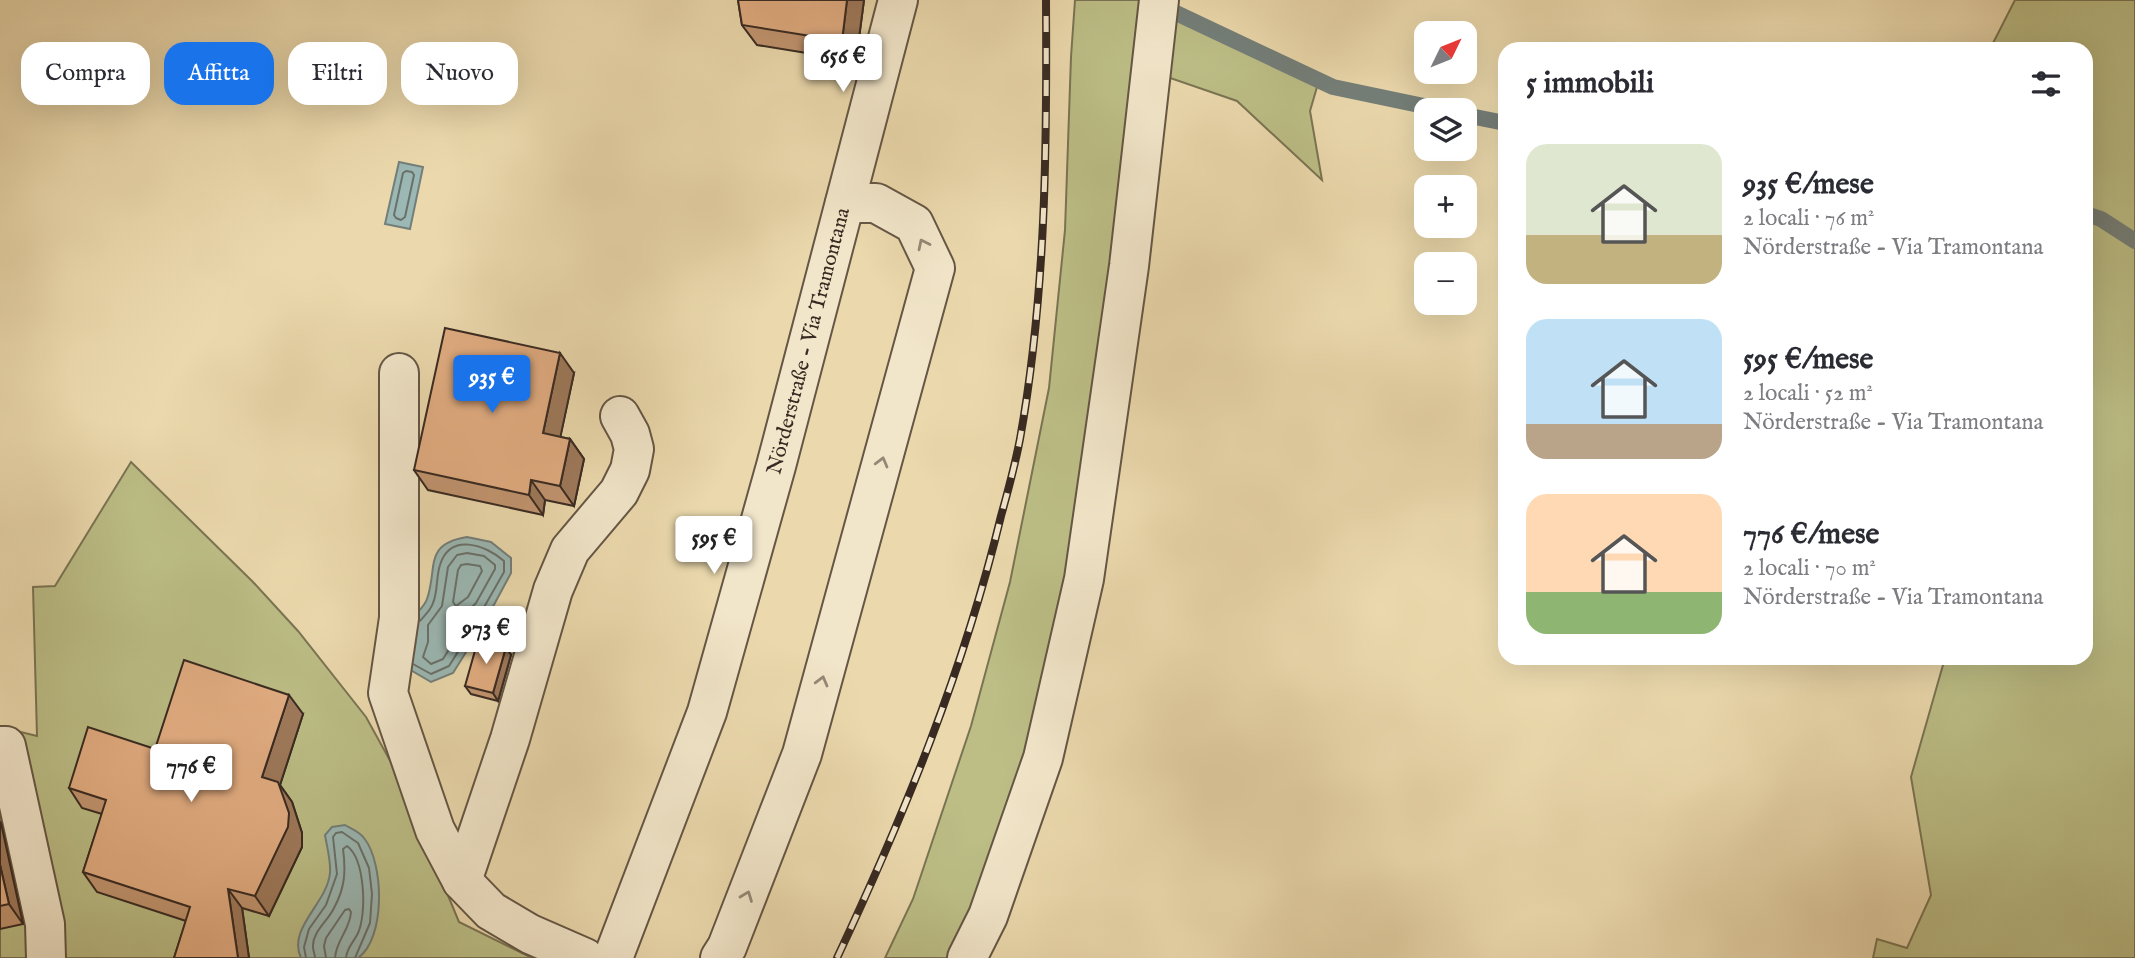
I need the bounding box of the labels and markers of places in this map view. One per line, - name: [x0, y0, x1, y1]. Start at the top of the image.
- pin: 656 €: [794, 34, 892, 94]
- pin: 935 €: [443, 356, 541, 415]
- pin: 595 €: [665, 516, 763, 576]
- pin: 973 €: [437, 606, 535, 666]
- pin: 776 €: [142, 744, 240, 804]

